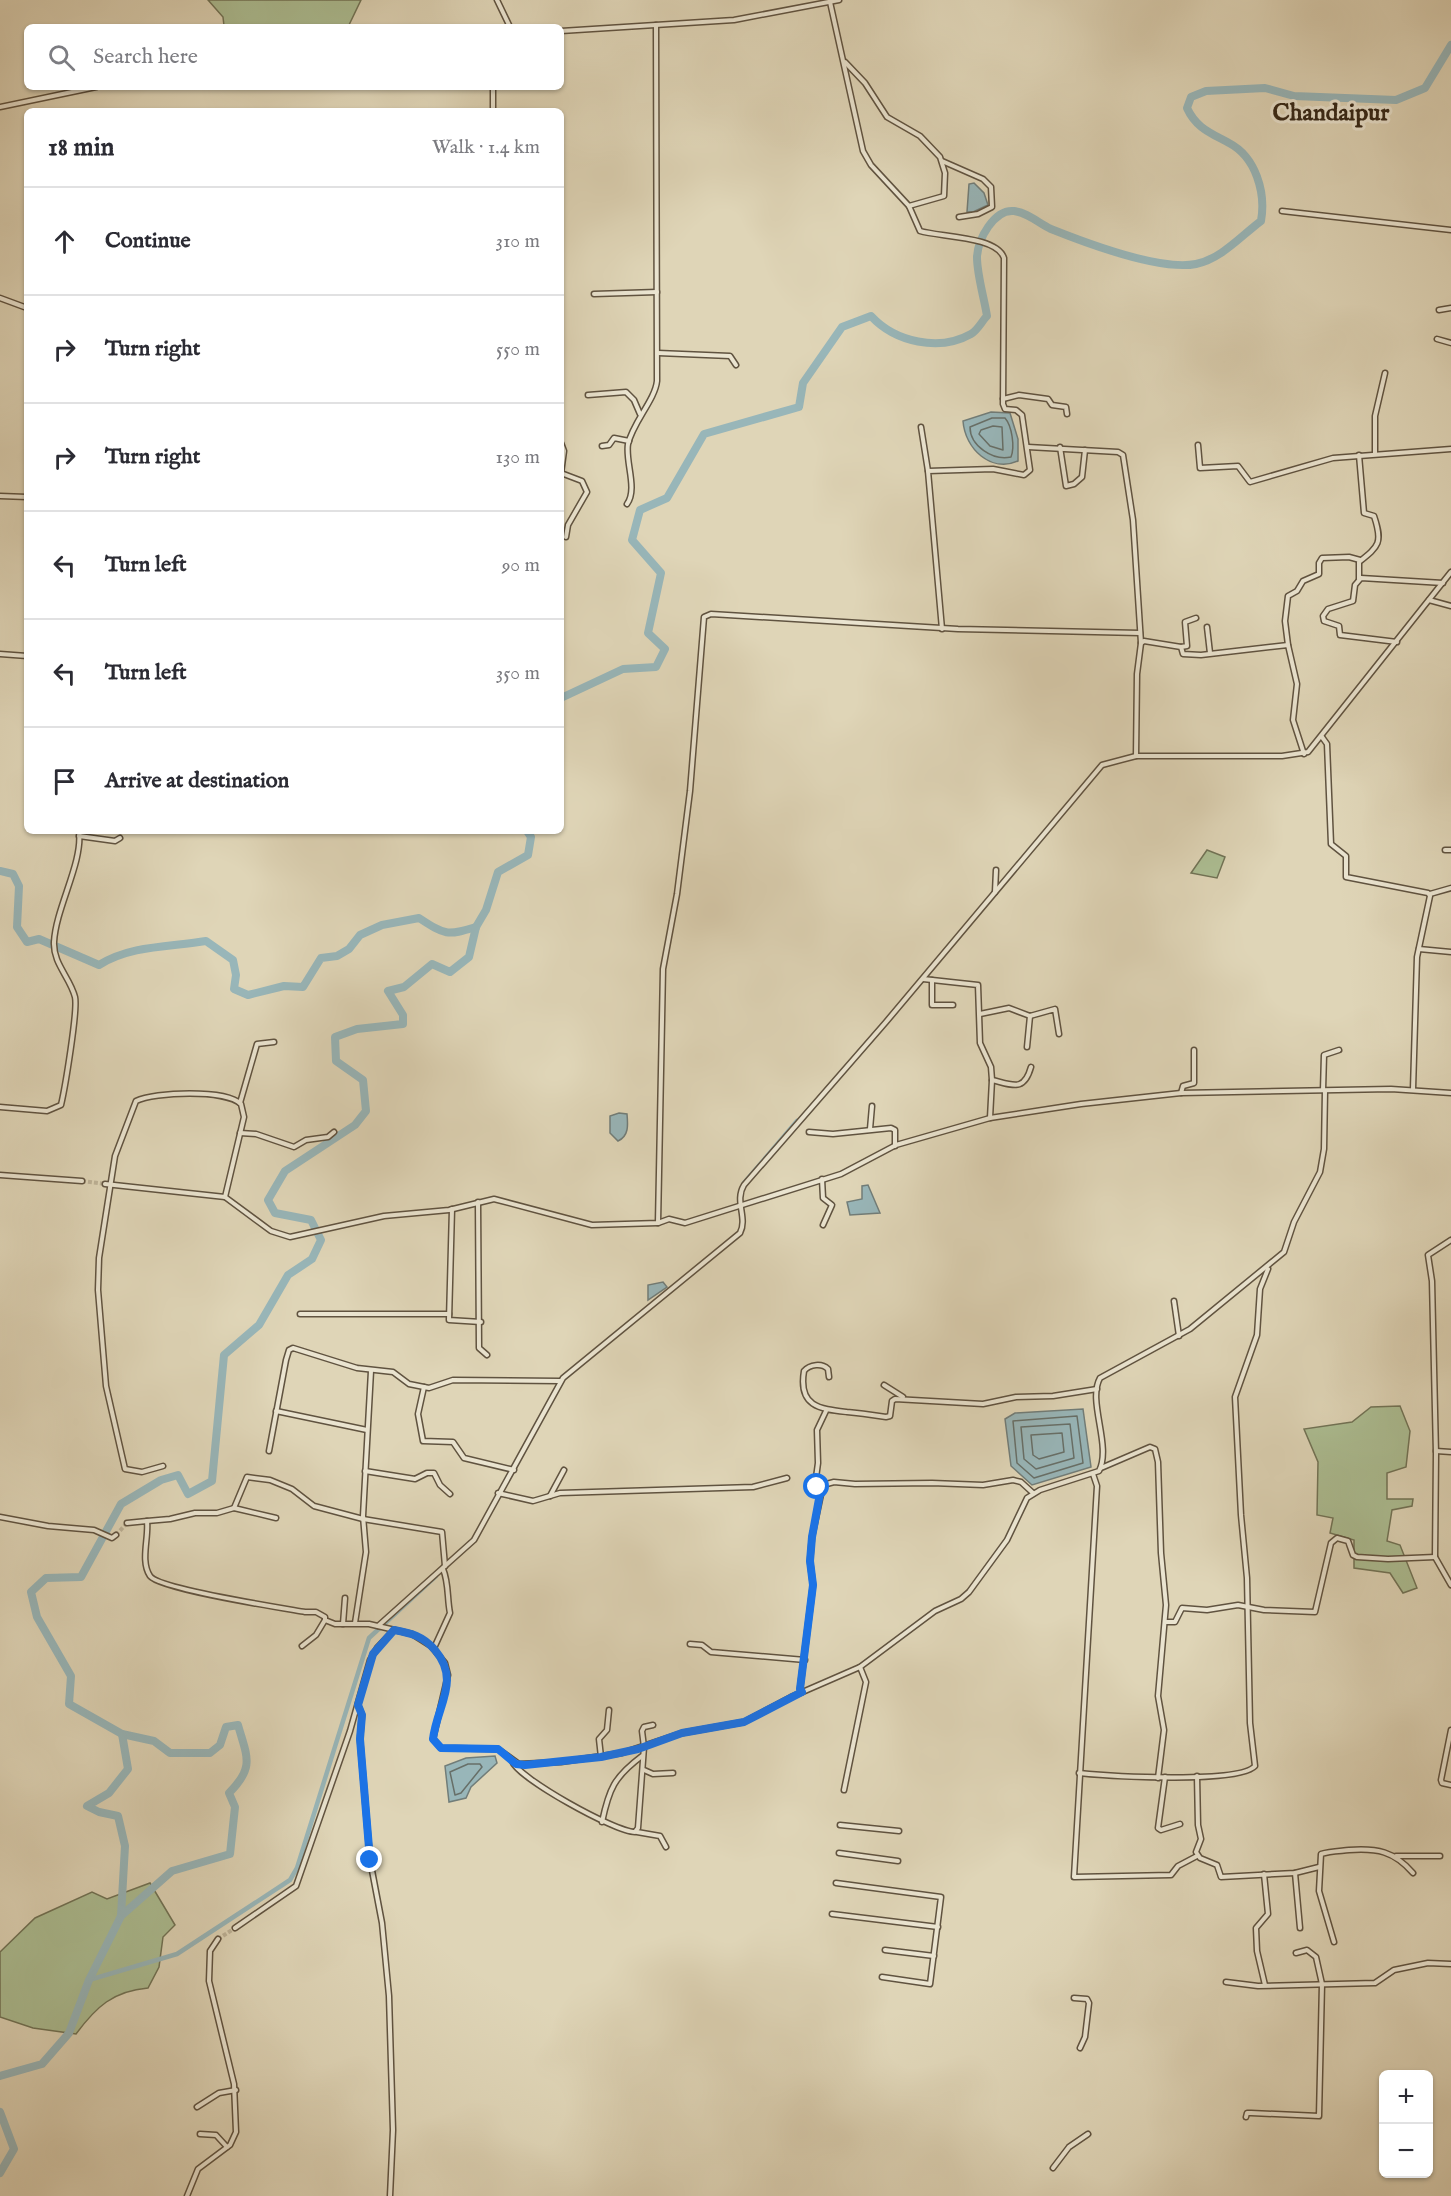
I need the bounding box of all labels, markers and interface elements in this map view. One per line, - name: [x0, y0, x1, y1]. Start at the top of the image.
- search box: [24, 24, 564, 90]
- icon: search: [45, 41, 78, 74]
- text: Search here: [93, 43, 198, 71]
- district label: Chandaipur: [1273, 98, 1390, 129]
- text: 18 min: [48, 131, 114, 164]
- text: Walk · 1.4 km: [432, 135, 540, 160]
- icon: ahead: [48, 225, 81, 258]
- text: Continue: [105, 227, 191, 255]
- text: 310 m: [496, 229, 540, 254]
- icon: right: [48, 333, 81, 366]
- text: Turn right: [105, 335, 200, 363]
- text: 550 m: [496, 337, 540, 362]
- icon: right: [48, 441, 81, 474]
- text: Turn right: [105, 443, 200, 471]
- text: 130 m: [495, 445, 540, 470]
- icon: left: [48, 549, 81, 582]
- text: Turn left: [105, 551, 187, 579]
- text: 90 m: [502, 553, 540, 578]
- icon: left: [48, 657, 81, 690]
- text: Turn left: [105, 659, 187, 687]
- text: 350 m: [496, 661, 540, 686]
- icon: arrive: [48, 765, 81, 798]
- text: Arrive at destination: [105, 767, 289, 795]
- route start: [803, 1473, 829, 1499]
- route end: [356, 1846, 382, 1872]
- map controls: [1379, 2070, 1433, 2178]
- button: +: [1379, 2070, 1433, 2124]
- button: −: [1379, 2124, 1433, 2178]

